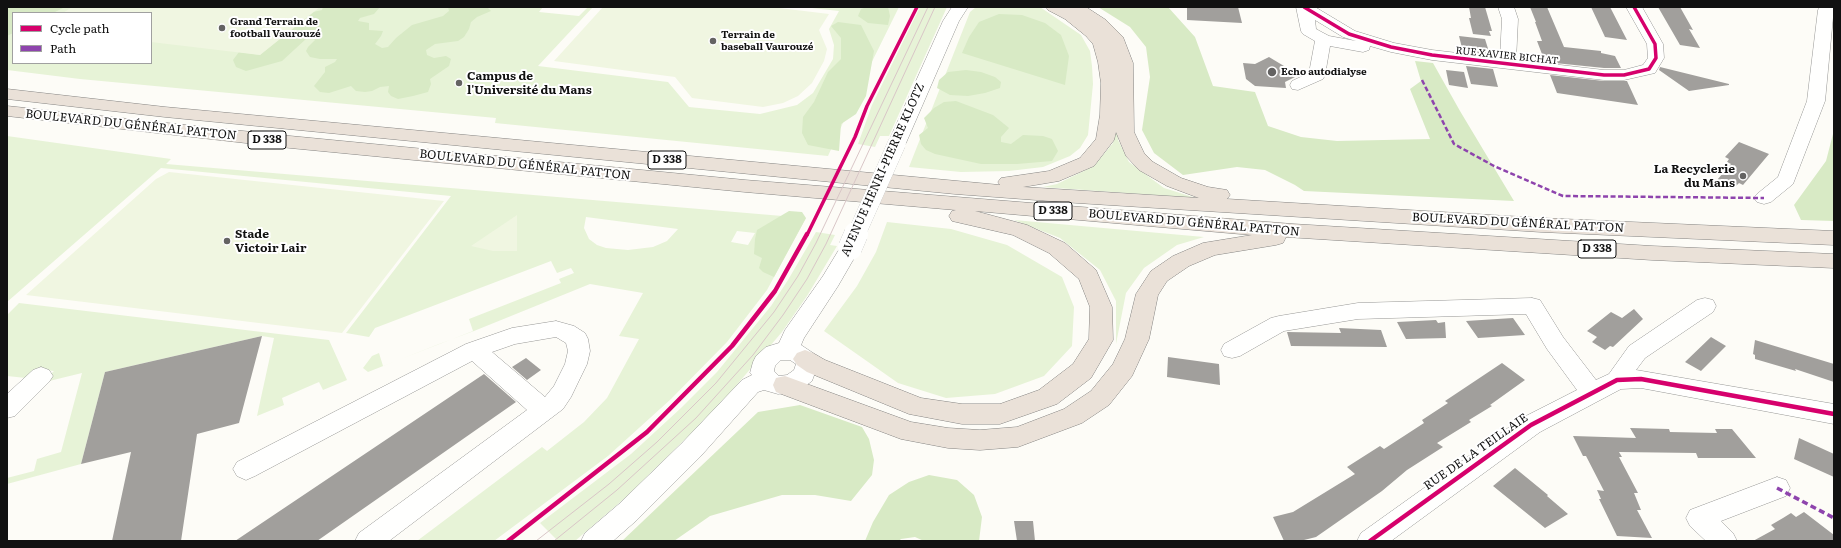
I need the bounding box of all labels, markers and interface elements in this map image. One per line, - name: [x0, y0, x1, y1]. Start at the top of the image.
- legend: [12, 12, 152, 64]
- place label: Grand Terrain de football Vaurouzé: [230, 16, 321, 40]
- text: Cycle path: [50, 19, 110, 37]
- marker: Grand Terrain de football Vaurouzé: [217, 23, 227, 33]
- place label: Terrain de baseball Vaurouzé: [721, 29, 814, 52]
- marker: Terrain de baseball Vaurouzé: [708, 36, 718, 46]
- text: Path: [50, 39, 76, 57]
- street label: RUE XAVIER BICHAT: [1455, 45, 1559, 67]
- marker: Echo autodialyse: [1266, 66, 1278, 78]
- place label: Echo autodialyse: [1281, 66, 1367, 78]
- place label: Campus de l'Université du Mans: [467, 69, 592, 97]
- marker: Campus de l'Université du Mans: [454, 78, 464, 88]
- street label: AVENUE HENRI-PIERRE KLOTZ: [838, 81, 928, 259]
- street label: BOULEVARD DU GÉNÉRAL PATTON: [25, 107, 237, 143]
- road number: D 338: [248, 131, 286, 149]
- street label: BOULEVARD DU GÉNÉRAL PATTON: [419, 147, 631, 183]
- road number: D 338: [648, 151, 686, 169]
- place label: La Recyclerie du Mans: [1654, 162, 1735, 190]
- marker: La Recyclerie du Mans: [1738, 171, 1748, 181]
- road number: D 338: [1034, 202, 1072, 220]
- street label: BOULEVARD DU GÉNÉRAL PATTON: [1088, 207, 1300, 239]
- street label: BOULEVARD DU GÉNÉRAL PATTON: [1412, 210, 1624, 236]
- place label: Stade Victoir Lair: [235, 227, 306, 255]
- marker: Stade Victoir Lair: [222, 236, 232, 246]
- road number: D 338: [1578, 240, 1616, 258]
- street label: RUE DE LA TEILLAIE: [1421, 411, 1531, 493]

